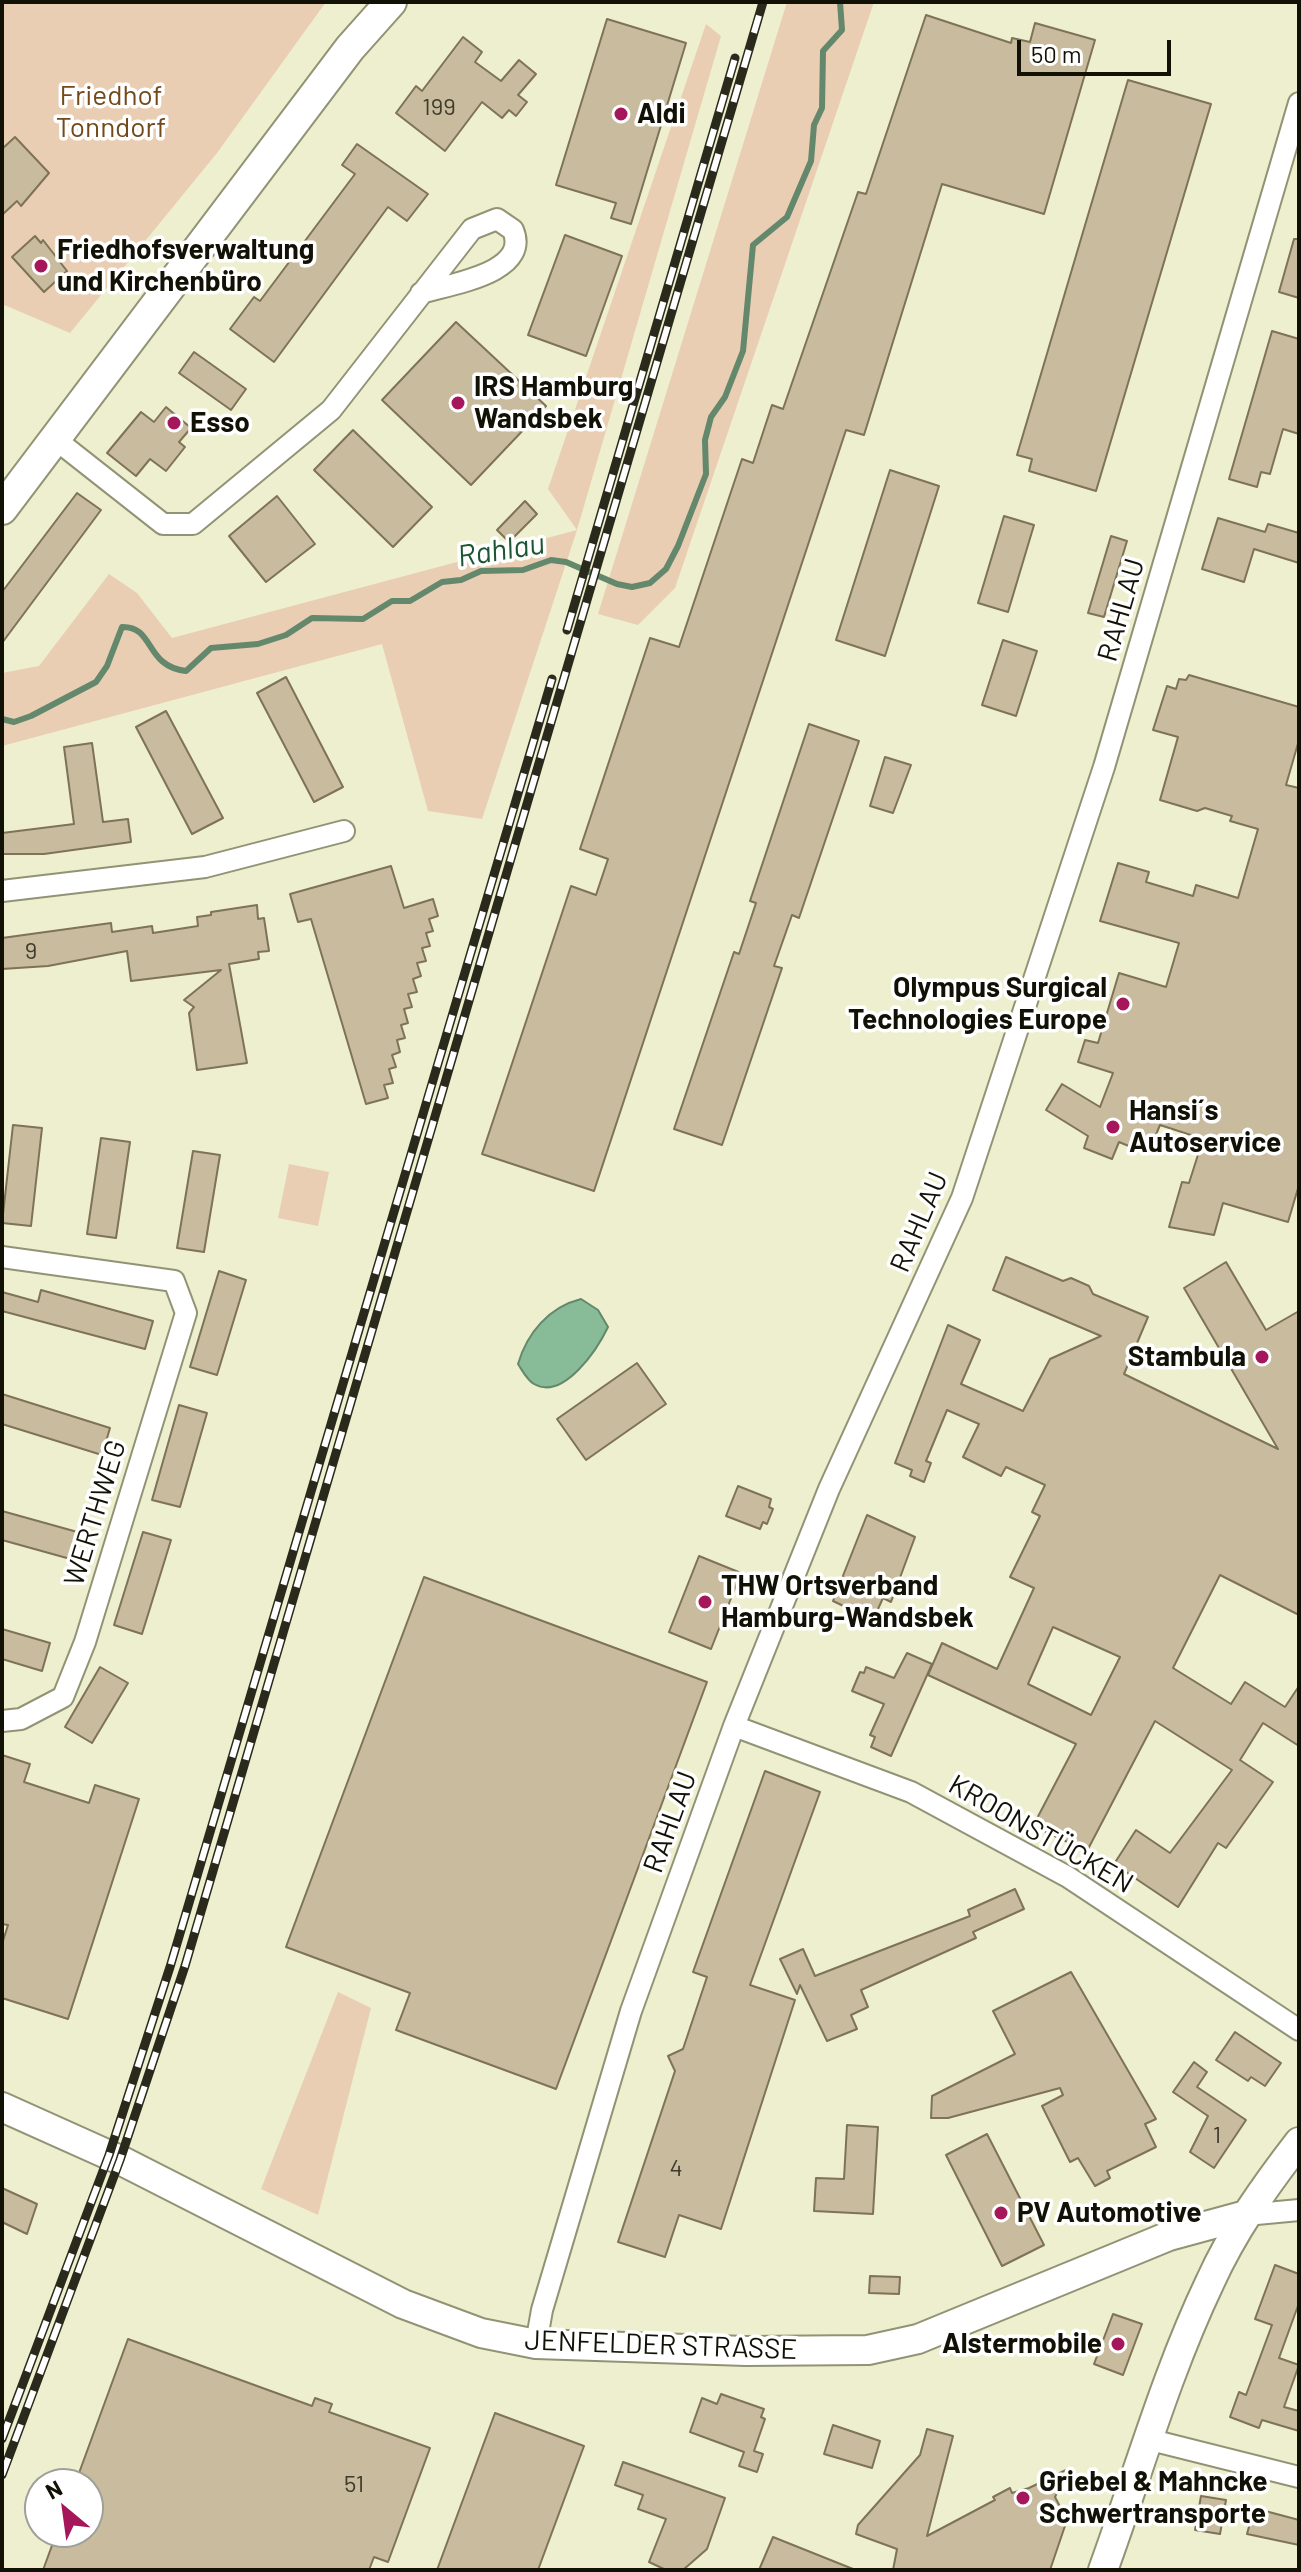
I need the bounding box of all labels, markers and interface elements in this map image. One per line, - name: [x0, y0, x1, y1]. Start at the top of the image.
- scale bar: [1021, 24, 1175, 74]
- text: 50 m: [1031, 39, 1082, 68]
- park label: Friedhof Tonndorf: [56, 79, 166, 145]
- house number: 199: [422, 93, 456, 121]
- place label: Aldi: [637, 97, 686, 131]
- marker: Aldi: [612, 105, 630, 123]
- place label: Friedhofsverwaltung und Kirchenbüro: [57, 233, 314, 299]
- marker: Friedhofsverwaltung und Kirchenbüro: [32, 257, 50, 275]
- place label: IRS Hamburg Wandsbek: [474, 370, 633, 436]
- marker: IRS Hamburg Wandsbek: [449, 394, 467, 412]
- place label: Esso: [190, 406, 250, 440]
- marker: Esso: [165, 414, 183, 432]
- water label: Rahlau: [455, 525, 547, 575]
- street label: RAHLAU: [1090, 555, 1152, 665]
- house number: 9: [25, 937, 37, 965]
- place label: Olympus Surgical Technologies Europe: [848, 971, 1107, 1037]
- marker: Olympus Surgical Technologies Europe: [1114, 995, 1132, 1013]
- place label: Hansi´s Autoservice: [1129, 1094, 1281, 1160]
- marker: Hansi´s Autoservice: [1104, 1118, 1122, 1136]
- street label: RAHLAU: [883, 1167, 955, 1277]
- place label: Stambula: [1128, 1340, 1246, 1374]
- marker: Stambula: [1253, 1348, 1271, 1366]
- street label: WERTHWEG: [57, 1436, 133, 1590]
- place label: THW Ortsverband Hamburg-Wandsbek: [721, 1569, 974, 1635]
- marker: THW Ortsverband Hamburg-Wandsbek: [696, 1593, 714, 1611]
- street label: RAHLAU: [636, 1767, 704, 1877]
- street label: KROONSTÜCKEN: [943, 1768, 1139, 1900]
- house number: 1: [1213, 2121, 1221, 2149]
- house number: 4: [669, 2154, 683, 2182]
- place label: PV Automotive: [1017, 2196, 1201, 2230]
- marker: PV Automotive: [992, 2204, 1010, 2222]
- street label: JENFELDER STRASSE: [524, 2323, 798, 2367]
- place label: Alstermobile: [942, 2327, 1102, 2361]
- marker: Alstermobile: [1109, 2335, 1127, 2353]
- place label: Griebel & Mahncke Schwertransporte: [1039, 2465, 1267, 2531]
- north arrow: [24, 2468, 104, 2548]
- house number: 51: [344, 2470, 364, 2498]
- text: N: [41, 2474, 66, 2504]
- marker: Griebel & Mahncke Schwertransporte: [1014, 2489, 1032, 2507]

